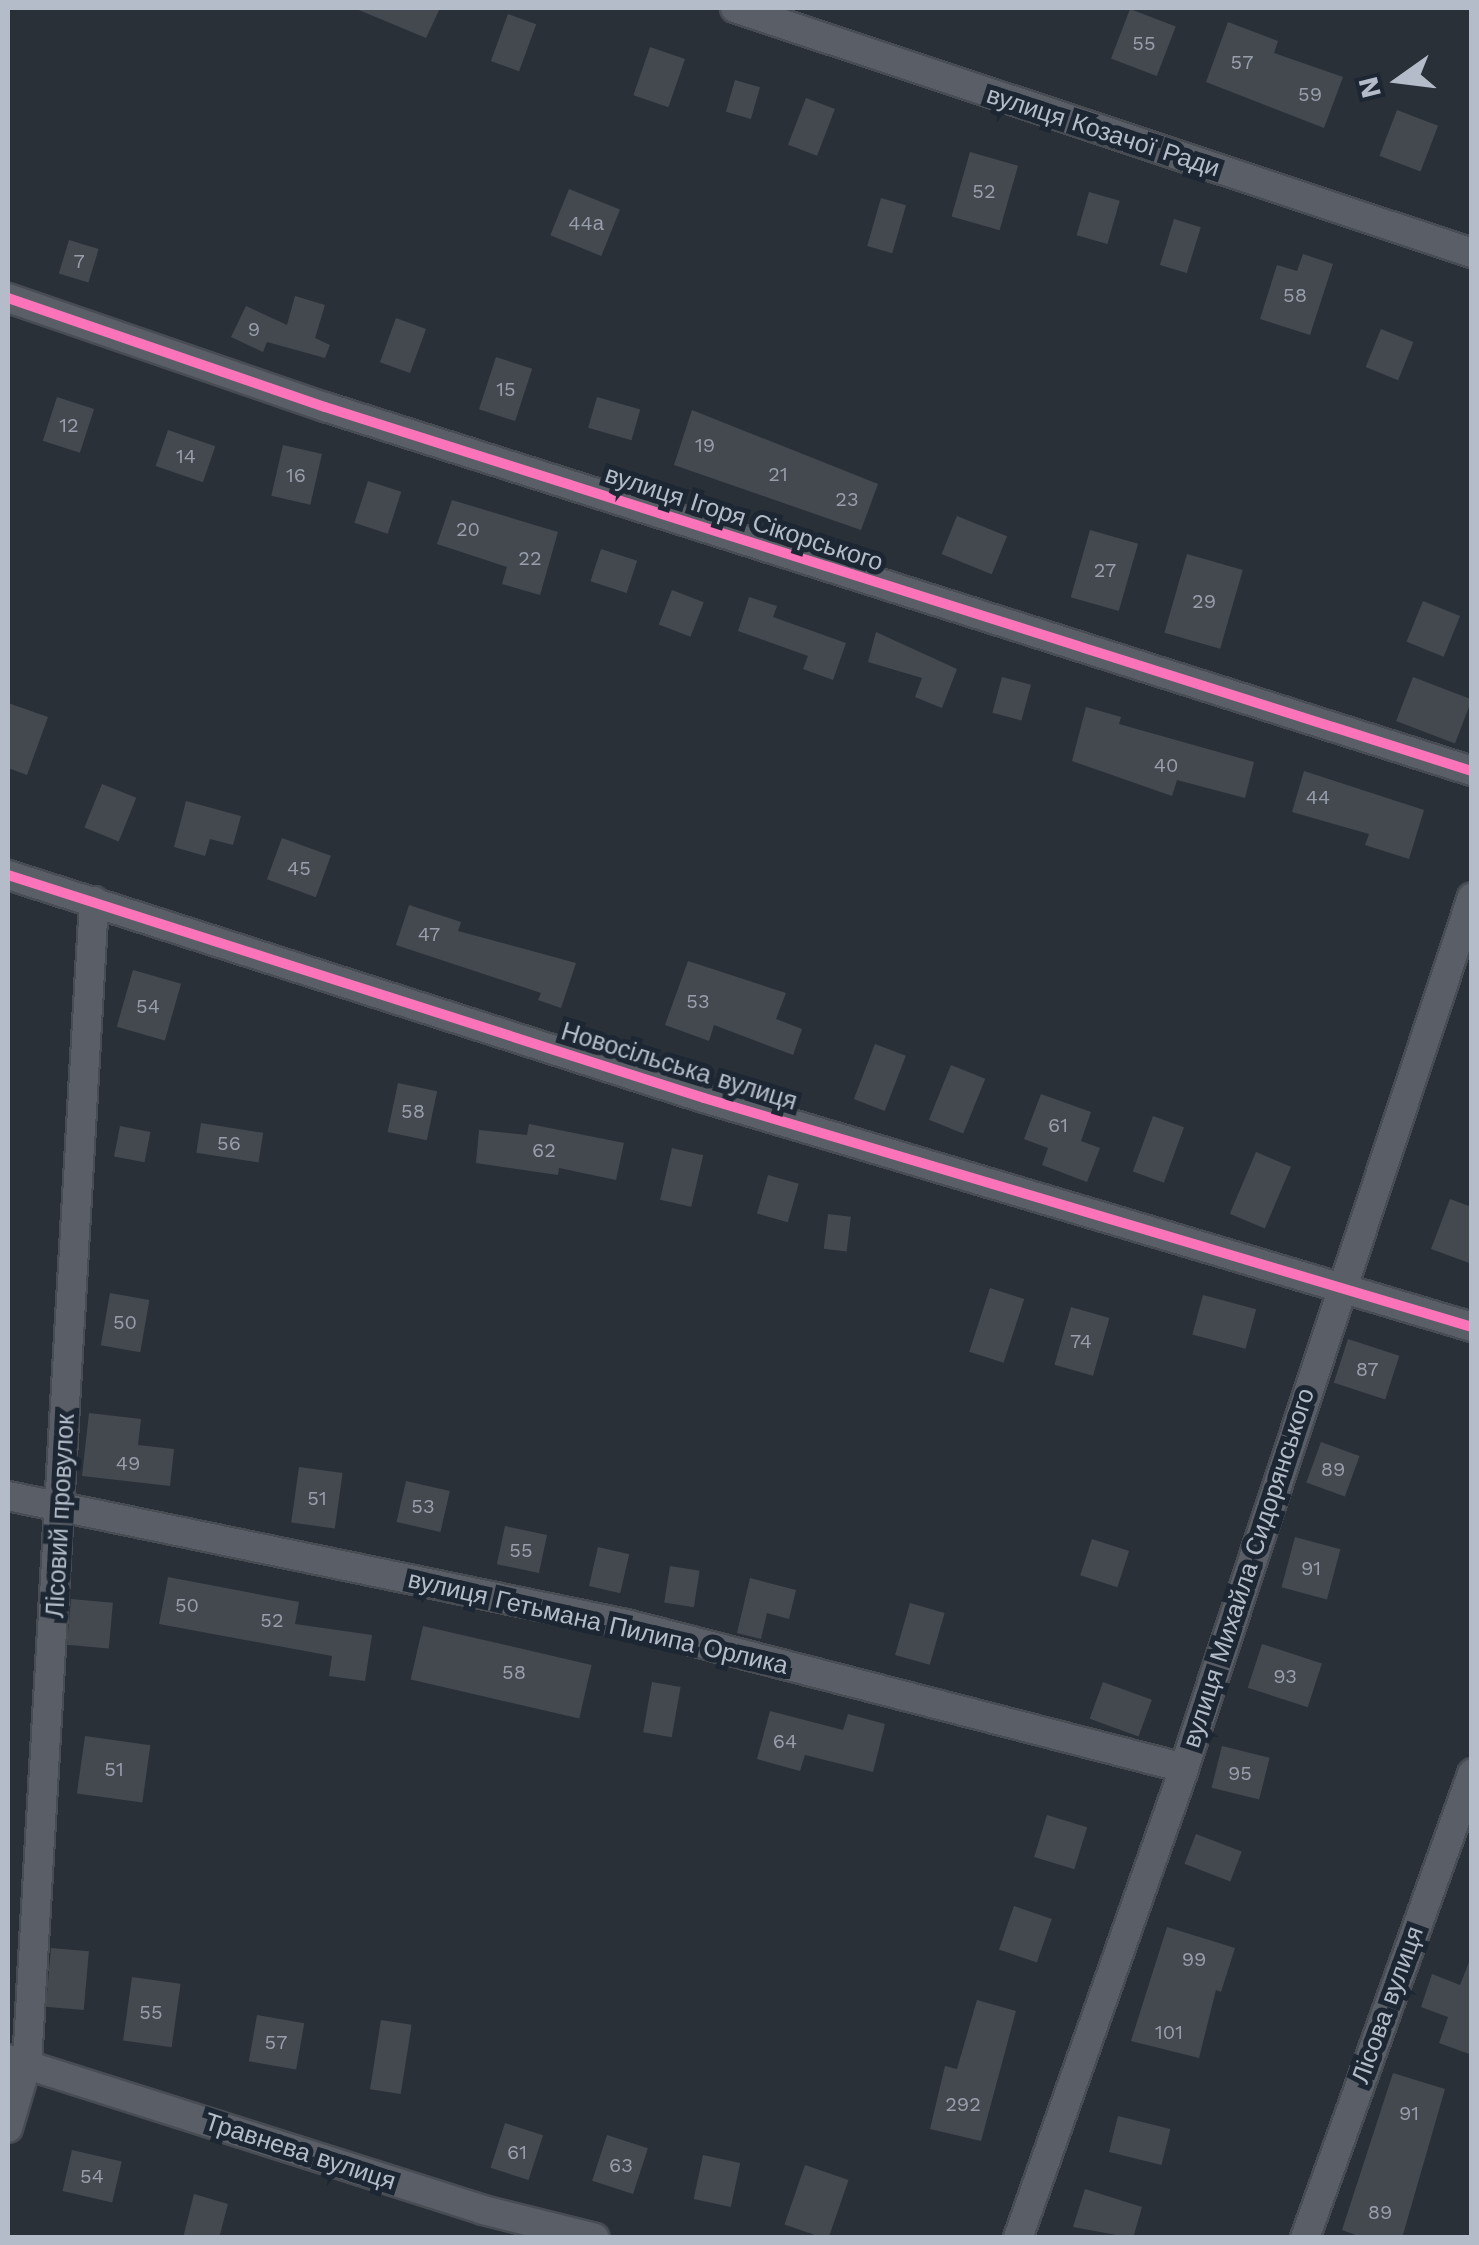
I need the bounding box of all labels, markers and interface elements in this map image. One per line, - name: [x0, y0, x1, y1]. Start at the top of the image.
- north arrow: [1349, 30, 1449, 130]
- house number: 55: [1132, 31, 1156, 55]
- house number: 57: [1231, 50, 1253, 74]
- text: N: [1351, 73, 1388, 101]
- street label: вулиця Козачої Ради: [983, 80, 1223, 184]
- house number: 59: [1298, 82, 1322, 106]
- house number: 52: [972, 179, 996, 203]
- house number: 44а: [568, 211, 604, 235]
- house number: 7: [73, 249, 85, 273]
- house number: 58: [1283, 283, 1307, 307]
- house number: 9: [248, 317, 260, 341]
- house number: 15: [496, 377, 516, 401]
- house number: 12: [59, 413, 79, 437]
- house number: 19: [695, 433, 715, 457]
- house number: 14: [176, 444, 196, 468]
- street label: вулиця Ігоря Сікорського: [601, 460, 887, 578]
- house number: 21: [768, 462, 788, 486]
- house number: 16: [286, 463, 306, 487]
- house number: 23: [835, 487, 859, 511]
- house number: 20: [456, 517, 480, 541]
- house number: 22: [518, 546, 542, 570]
- house number: 27: [1094, 558, 1116, 582]
- house number: 29: [1192, 589, 1216, 613]
- house number: 40: [1154, 753, 1178, 777]
- house number: 44: [1306, 785, 1330, 809]
- house number: 45: [287, 856, 311, 880]
- house number: 47: [418, 922, 440, 946]
- house number: 53: [686, 989, 710, 1013]
- house number: 54: [136, 994, 160, 1018]
- street label: Новосільська вулиця: [557, 1017, 801, 1117]
- house number: 58: [401, 1099, 425, 1123]
- house number: 61: [1048, 1113, 1068, 1137]
- house number: 56: [217, 1131, 241, 1155]
- house number: 62: [532, 1138, 556, 1162]
- house number: 50: [113, 1310, 137, 1334]
- house number: 74: [1070, 1329, 1092, 1353]
- house number: 87: [1356, 1357, 1378, 1381]
- street label: вулиця Михайла Сидорянського: [1177, 1385, 1321, 1751]
- street label: Лісовий провулок: [41, 1413, 81, 1619]
- house number: 49: [116, 1451, 140, 1475]
- house number: 89: [1321, 1457, 1345, 1481]
- house number: 51: [307, 1486, 327, 1510]
- house number: 53: [411, 1494, 435, 1518]
- house number: 55: [509, 1538, 533, 1562]
- house number: 91: [1301, 1556, 1321, 1580]
- street label: вулиця Гетьмана Пилипа Орлика: [405, 1565, 791, 1681]
- house number: 50: [175, 1593, 199, 1617]
- house number: 52: [260, 1608, 284, 1632]
- house number: 58: [502, 1660, 526, 1684]
- house number: 93: [1273, 1664, 1297, 1688]
- house number: 64: [773, 1729, 797, 1753]
- house number: 51: [104, 1757, 124, 1781]
- house number: 95: [1228, 1761, 1252, 1785]
- street label: Лісова вулиця: [1346, 1922, 1430, 2088]
- house number: 99: [1182, 1947, 1206, 1971]
- house number: 55: [139, 2000, 163, 2024]
- house number: 101: [1155, 2020, 1183, 2044]
- house number: 57: [265, 2030, 287, 2054]
- house number: 292: [945, 2092, 981, 2116]
- house number: 91: [1399, 2101, 1419, 2125]
- street label: Травнева вулиця: [201, 2107, 399, 2197]
- house number: 61: [507, 2140, 527, 2164]
- house number: 63: [609, 2153, 633, 2177]
- house number: 54: [80, 2164, 104, 2188]
- house number: 89: [1368, 2200, 1392, 2224]

